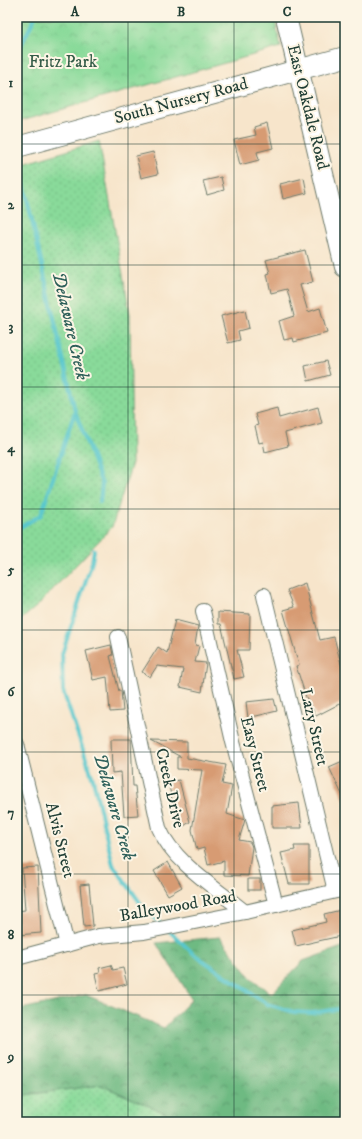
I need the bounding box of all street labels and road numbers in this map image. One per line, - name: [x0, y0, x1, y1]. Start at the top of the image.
- street label: East Oakdale Road: [282, 42, 334, 172]
- street label: South Nursery Road: [112, 72, 251, 129]
- street label: Lazy Street: [294, 686, 334, 768]
- street label: Easy Street: [235, 714, 275, 794]
- street label: Creek Drive: [150, 746, 190, 830]
- street label: Alvis Street: [40, 800, 80, 881]
- street label: Balleywood Road: [118, 885, 238, 927]

